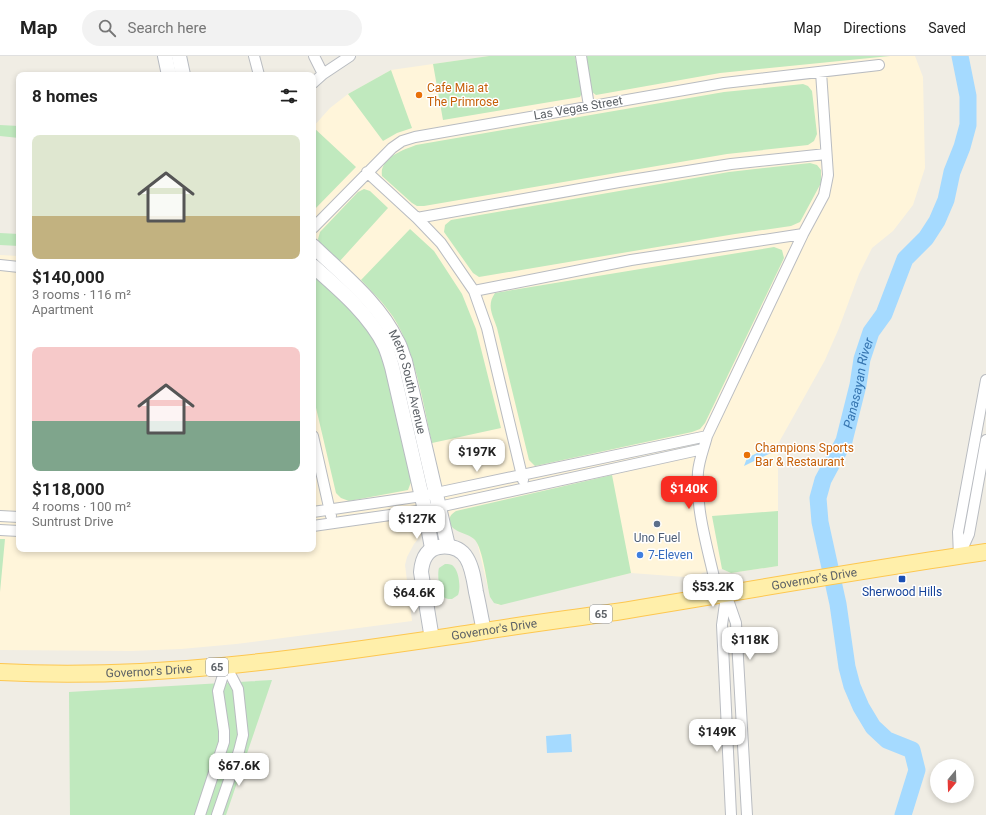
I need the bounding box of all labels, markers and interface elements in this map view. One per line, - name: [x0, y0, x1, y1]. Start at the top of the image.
- search box: [82, 10, 362, 46]
- text: Map: [20, 16, 58, 39]
- icon: search: [96, 17, 118, 39]
- text: Search here: [128, 19, 206, 37]
- text: Map: [794, 20, 821, 36]
- text: Directions: [843, 20, 906, 36]
- text: Saved: [928, 20, 966, 36]
- place label: Cafe Mia at The Primrose: [427, 81, 499, 109]
- icon: filters: [278, 85, 300, 107]
- text: 8 homes: [32, 86, 98, 106]
- marker: Cafe Mia at The Primrose: [414, 90, 424, 100]
- street label: Las Vegas Street: [532, 93, 624, 123]
- icon: home: [130, 161, 202, 233]
- text: $140,000: [32, 267, 104, 287]
- text: 3 rooms · 116 m²: [32, 287, 131, 302]
- text: Apartment: [32, 302, 94, 317]
- street label: Metro South Avenue: [385, 327, 429, 435]
- water label: Panasayan River: [840, 335, 877, 430]
- icon: home: [130, 373, 202, 445]
- pin: $197K: [449, 439, 505, 473]
- place label: Champions Sports Bar & Restaurant: [755, 441, 854, 469]
- text: $197K: [458, 444, 496, 459]
- marker: Champions Sports Bar & Restaurant: [742, 450, 752, 460]
- pin: $140K: [661, 476, 717, 510]
- text: $118,000: [32, 479, 104, 499]
- text: $140K: [670, 481, 708, 496]
- text: 4 rooms · 100 m²: [32, 499, 131, 514]
- pin: $127K: [389, 506, 445, 540]
- text: $127K: [398, 511, 436, 526]
- text: Suntrust Drive: [32, 514, 113, 529]
- marker: Uno Fuel: [652, 519, 662, 529]
- place label: Uno Fuel: [634, 531, 680, 545]
- place label: 7-Eleven: [648, 548, 693, 562]
- marker: 7-Eleven: [635, 550, 645, 560]
- street label: Governor's Drive: [770, 565, 858, 593]
- pin: $53.2K: [680, 574, 746, 608]
- marker: Sherwood Hills: [897, 574, 907, 584]
- text: $53.2K: [692, 579, 734, 594]
- pin: $64.6K: [381, 580, 447, 614]
- text: $64.6K: [393, 585, 435, 600]
- place label: Sherwood Hills: [862, 585, 942, 599]
- road number: 65: [590, 605, 612, 623]
- street label: Governor's Drive: [450, 616, 538, 643]
- pin: $118K: [722, 627, 778, 661]
- text: $118K: [731, 632, 769, 647]
- road number: 65: [206, 658, 228, 676]
- street label: Governor's Drive: [105, 662, 193, 680]
- pin: $149K: [689, 719, 745, 753]
- text: $149K: [698, 724, 736, 739]
- pin: $67.6K: [206, 753, 272, 787]
- text: $67.6K: [218, 758, 260, 773]
- north arrow: [930, 759, 974, 803]
- map controls: [930, 759, 974, 803]

